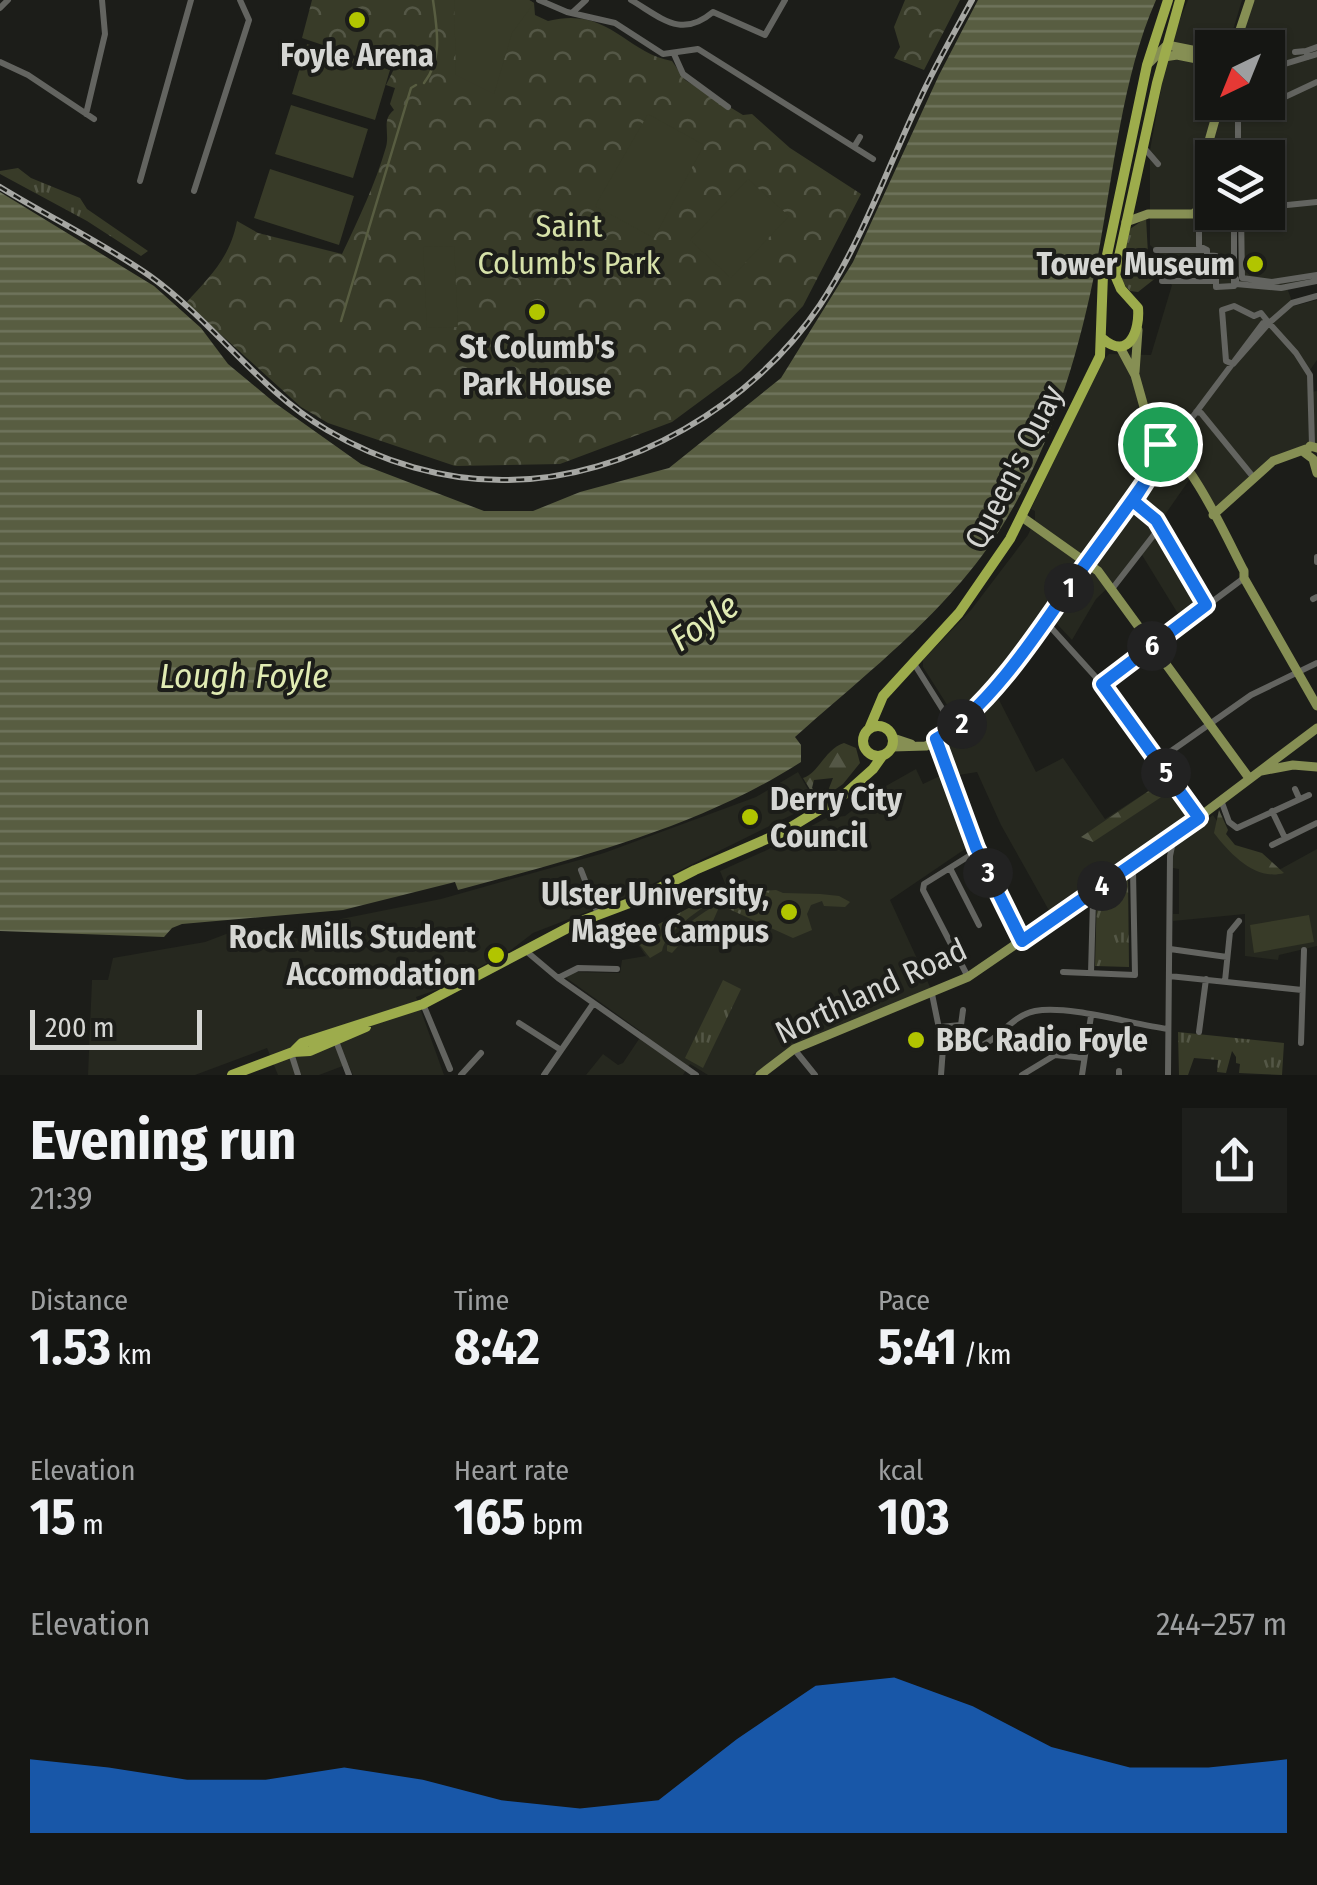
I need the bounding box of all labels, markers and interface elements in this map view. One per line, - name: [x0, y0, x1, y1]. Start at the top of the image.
- marker: Foyle Arena: [346, 9, 368, 31]
- north arrow: [1195, 30, 1285, 120]
- map controls: [1195, 30, 1285, 230]
- place label: Foyle Arena: [280, 36, 434, 74]
- button: layers: [1195, 140, 1285, 230]
- park label: Saint Columb's Park: [477, 207, 661, 282]
- place label: Tower Museum: [1037, 245, 1235, 283]
- marker: Tower Museum: [1244, 253, 1266, 275]
- marker: St Columb's Park House: [526, 301, 548, 323]
- place label: St Columb's Park House: [459, 328, 615, 403]
- street label: Queen's Quay: [957, 378, 1072, 555]
- pin: [1118, 402, 1203, 487]
- icon: arrive: [1133, 417, 1188, 472]
- pin: 1: [1044, 563, 1094, 613]
- text: 1: [1063, 571, 1075, 604]
- water label: Foyle: [662, 584, 746, 660]
- pin: 6: [1127, 621, 1177, 671]
- text: 6: [1145, 629, 1159, 662]
- water label: Lough Foyle: [159, 655, 329, 697]
- pin: 2: [937, 699, 987, 749]
- text: 2: [956, 707, 968, 740]
- pin: 5: [1141, 748, 1191, 798]
- text: 5: [1159, 756, 1173, 789]
- place label: Derry City Council: [770, 780, 903, 855]
- marker: Derry City Council: [739, 806, 761, 828]
- pin: 3: [963, 848, 1013, 898]
- text: 3: [981, 856, 995, 889]
- pin: 4: [1077, 861, 1127, 911]
- text: 4: [1095, 869, 1109, 902]
- place label: Ulster University, Magee Campus: [541, 875, 769, 950]
- marker: Ulster University, Magee Campus: [778, 901, 800, 923]
- place label: Rock Mills Student Accomodation: [229, 918, 477, 993]
- street label: Northland Road: [769, 930, 973, 1052]
- marker: Rock Mills Student Accomodation: [485, 944, 507, 966]
- scale bar: [30, 1005, 202, 1050]
- text: 200 m: [45, 1011, 115, 1044]
- place label: BBC Radio Foyle: [936, 1021, 1148, 1059]
- marker: BBC Radio Foyle: [905, 1029, 927, 1051]
- text: Evening run: [30, 1108, 296, 1174]
- button: share: [1182, 1108, 1287, 1213]
- text: 21:39: [30, 1179, 93, 1217]
- text: Distance: [30, 1284, 128, 1317]
- text: Time: [454, 1284, 509, 1317]
- text: Pace: [878, 1284, 930, 1317]
- text: 1.53: [30, 1317, 111, 1377]
- text: 8:42: [454, 1317, 540, 1377]
- text: 5:41: [878, 1317, 957, 1377]
- text: km: [111, 1338, 152, 1371]
- text: /km: [957, 1338, 1012, 1371]
- text: Elevation: [30, 1454, 135, 1487]
- text: Heart rate: [454, 1454, 569, 1487]
- text: kcal: [878, 1454, 923, 1487]
- text: 15: [30, 1487, 76, 1547]
- text: 165: [454, 1487, 526, 1547]
- text: 103: [878, 1487, 950, 1547]
- text: m: [76, 1508, 104, 1541]
- text: bpm: [526, 1508, 584, 1541]
- text: Elevation: [30, 1605, 150, 1643]
- text: 244–257 m: [1156, 1605, 1287, 1643]

